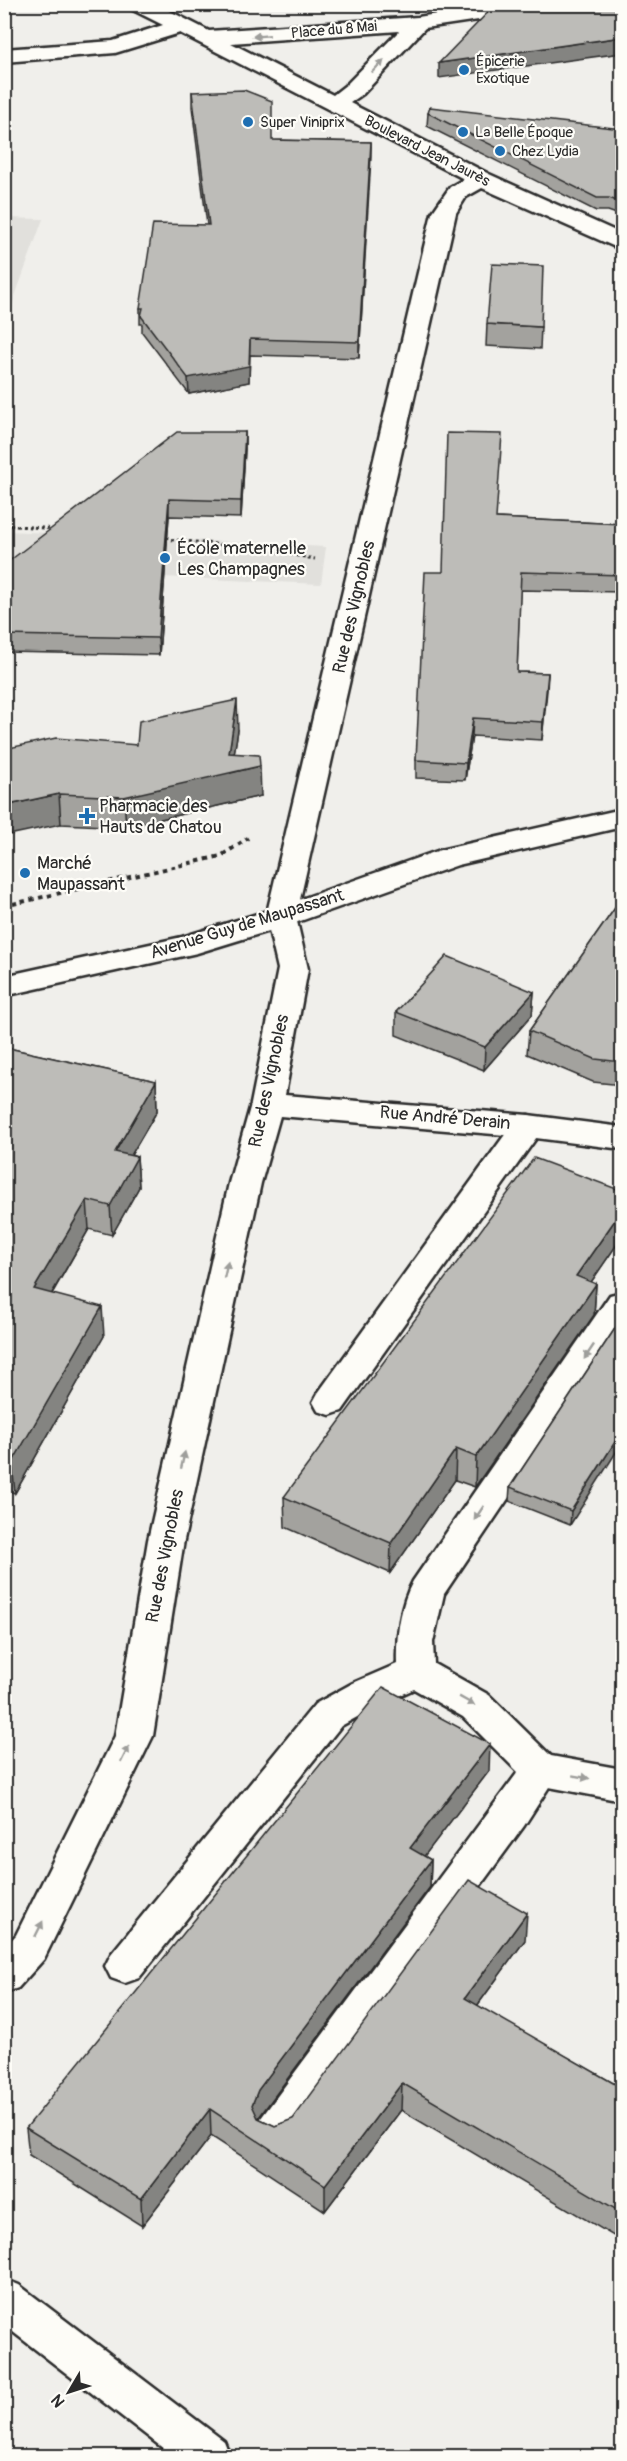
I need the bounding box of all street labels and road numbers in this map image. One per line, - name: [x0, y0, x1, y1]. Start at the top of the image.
- street label: Place du 8 Mai: [290, 17, 378, 43]
- street label: Boulevard Jean Jaurès: [361, 111, 493, 191]
- street label: Rue des Vignobles: [328, 538, 380, 676]
- street label: Avenue Guy de Maupassant: [147, 883, 348, 964]
- street label: Rue des Vignobles: [244, 1012, 294, 1150]
- street label: Rue André Derain: [379, 1101, 511, 1135]
- street label: Rue des Vignobles: [141, 1487, 189, 1625]

